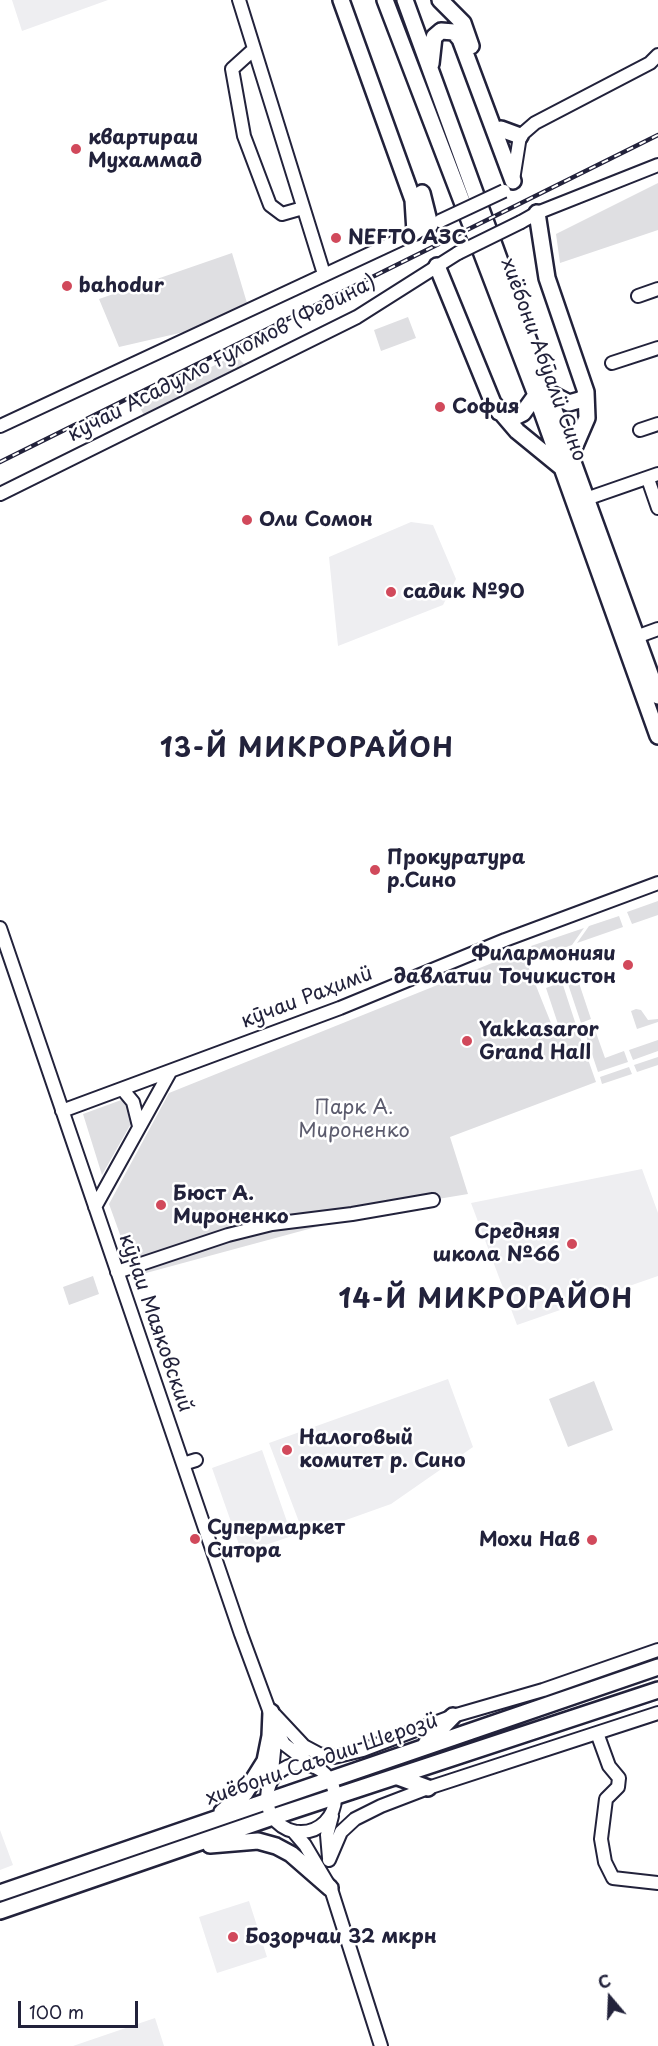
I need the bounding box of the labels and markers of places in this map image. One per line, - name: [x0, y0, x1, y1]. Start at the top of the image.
- place label: квартираи Мухаммад: [88, 126, 202, 173]
- marker: квартираи Мухаммад: [69, 142, 83, 156]
- place label: NEFTO АЗС: [348, 226, 466, 250]
- marker: NEFTO АЗС: [329, 231, 343, 245]
- place label: bahodur: [79, 274, 164, 298]
- marker: bahodur: [60, 279, 74, 293]
- place label: София: [452, 395, 520, 419]
- marker: София: [433, 400, 447, 414]
- place label: Оли Сомон: [259, 508, 373, 532]
- marker: Оли Сомон: [240, 513, 254, 527]
- place label: садик №90: [403, 580, 525, 604]
- marker: садик №90: [384, 585, 398, 599]
- place label: Прокуратура р.Сино: [387, 846, 525, 893]
- marker: Прокуратура р.Сино: [368, 863, 382, 877]
- place label: Филармонияи давлатии Точикистон: [394, 942, 616, 989]
- marker: Филармонияи давлатии Точикистон: [621, 958, 635, 972]
- place label: Yakkasaror Grand Hall: [479, 1018, 599, 1065]
- marker: Yakkasaror Grand Hall: [460, 1034, 474, 1048]
- place label: Бюст А. Мироненко: [173, 1182, 289, 1229]
- marker: Бюст А. Мироненко: [154, 1198, 168, 1212]
- place label: Средняя школа №66: [433, 1220, 560, 1267]
- marker: Средняя школа №66: [565, 1237, 579, 1251]
- place label: Налоговый комитет р. Сино: [299, 1426, 466, 1473]
- marker: Налоговый комитет р. Сино: [280, 1443, 294, 1457]
- place label: Супермаркет Ситора: [207, 1516, 345, 1563]
- place label: Мохи Нав: [479, 1528, 580, 1552]
- marker: Супермаркет Ситора: [188, 1532, 202, 1546]
- marker: Мохи Нав: [585, 1533, 599, 1547]
- place label: Бозорчаи 32 мкрн: [245, 1925, 437, 1949]
- marker: Бозорчаи 32 мкрн: [226, 1930, 240, 1944]

